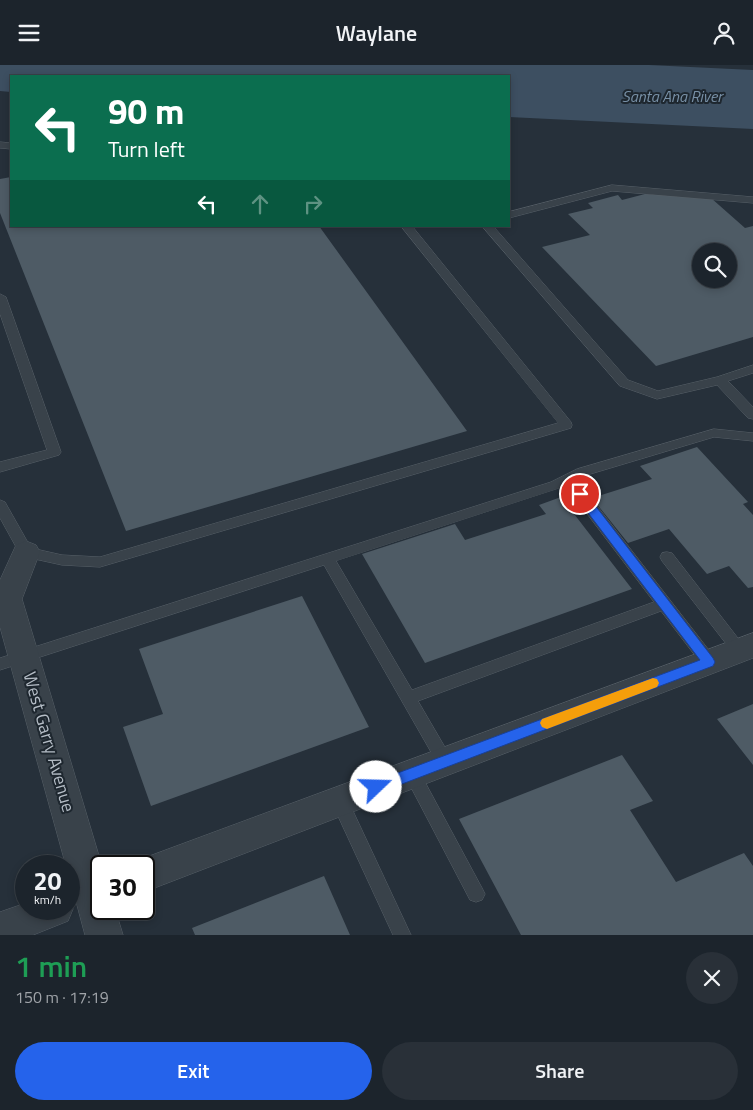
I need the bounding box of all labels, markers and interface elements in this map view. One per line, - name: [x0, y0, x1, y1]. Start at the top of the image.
- text: Waylane: [336, 16, 417, 50]
- icon: menu: [15, 19, 43, 47]
- icon: person: [710, 19, 738, 47]
- text: 90 m: [108, 84, 184, 138]
- water label: Santa Ana River: [622, 84, 724, 108]
- icon: left: [25, 95, 90, 160]
- text: Turn left: [108, 132, 185, 166]
- icon: left: [193, 190, 221, 218]
- icon: ahead: [246, 190, 274, 218]
- icon: right: [299, 190, 327, 218]
- map controls: [692, 243, 737, 288]
- button: search: [692, 243, 737, 288]
- pin: [559, 473, 601, 515]
- icon: arrive: [566, 480, 594, 508]
- street label: West Garry Avenue: [17, 669, 82, 815]
- position arrow: [349, 760, 401, 812]
- speed limit sign: 30: [90, 855, 155, 920]
- text: 20: [33, 862, 62, 900]
- text: km/h: [34, 890, 61, 909]
- text: 1 min: [15, 943, 87, 989]
- button: close: [686, 952, 738, 1004]
- text: 150 m · 17:19: [15, 985, 109, 1009]
- button: Exit: [15, 1042, 372, 1100]
- button: Share: [382, 1042, 738, 1100]

